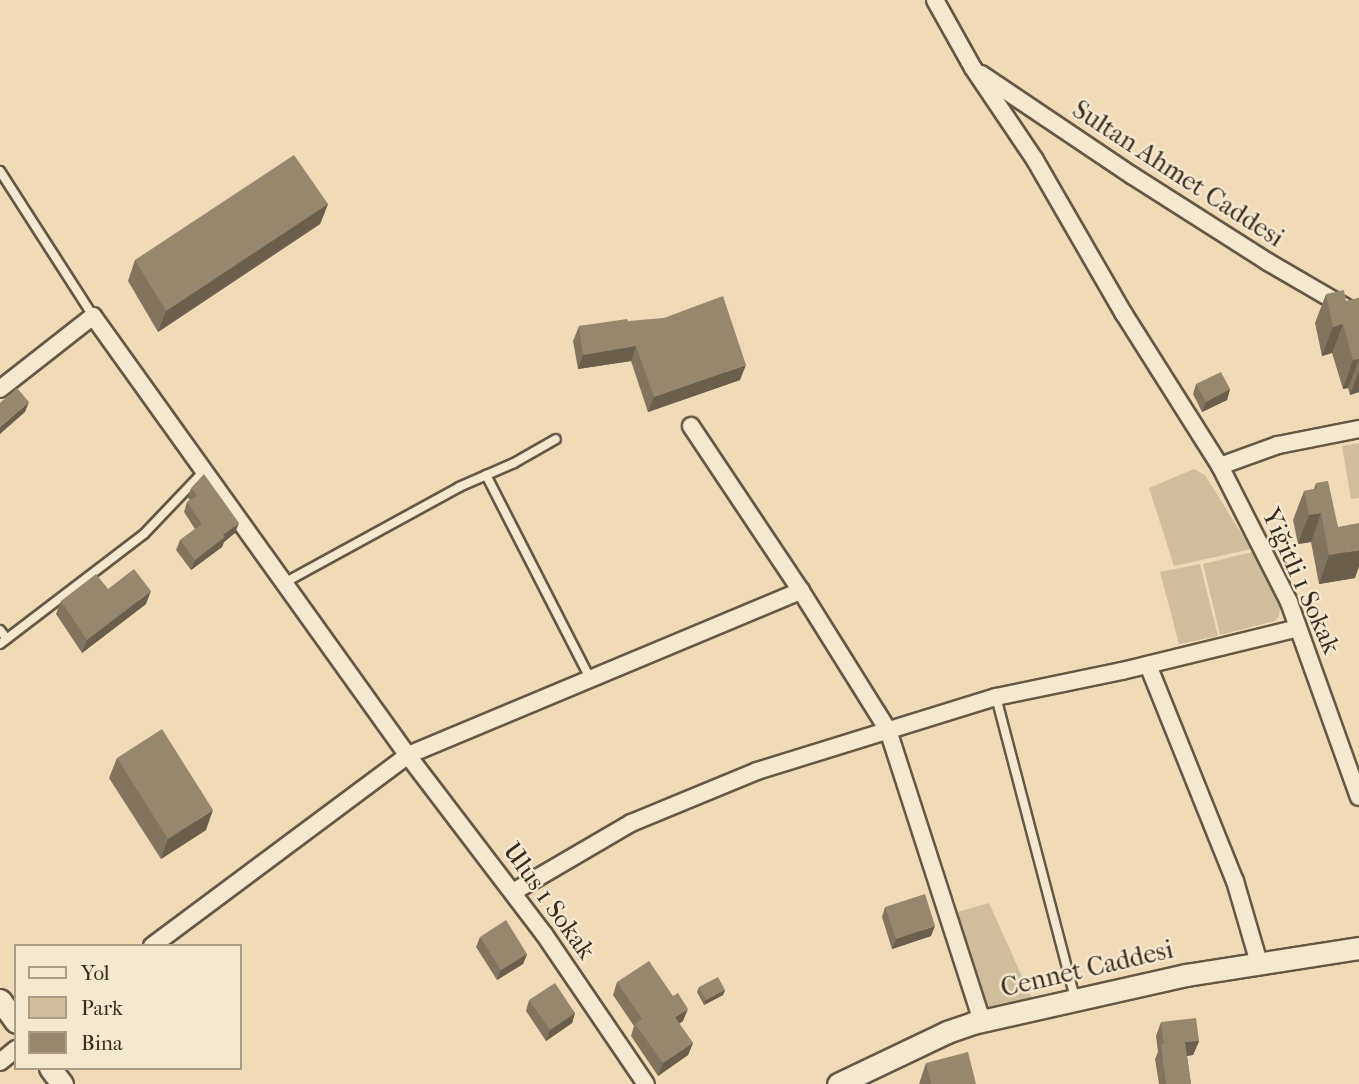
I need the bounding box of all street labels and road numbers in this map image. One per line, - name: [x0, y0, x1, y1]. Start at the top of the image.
- street label: Sultan Ahmet Caddesi: [1066, 94, 1290, 254]
- street label: Yiğitli 1 Sokak: [1255, 503, 1347, 659]
- street label: Ulus 1 Sokak: [496, 836, 602, 966]
- street label: Cennet Caddesi: [998, 934, 1176, 1004]

